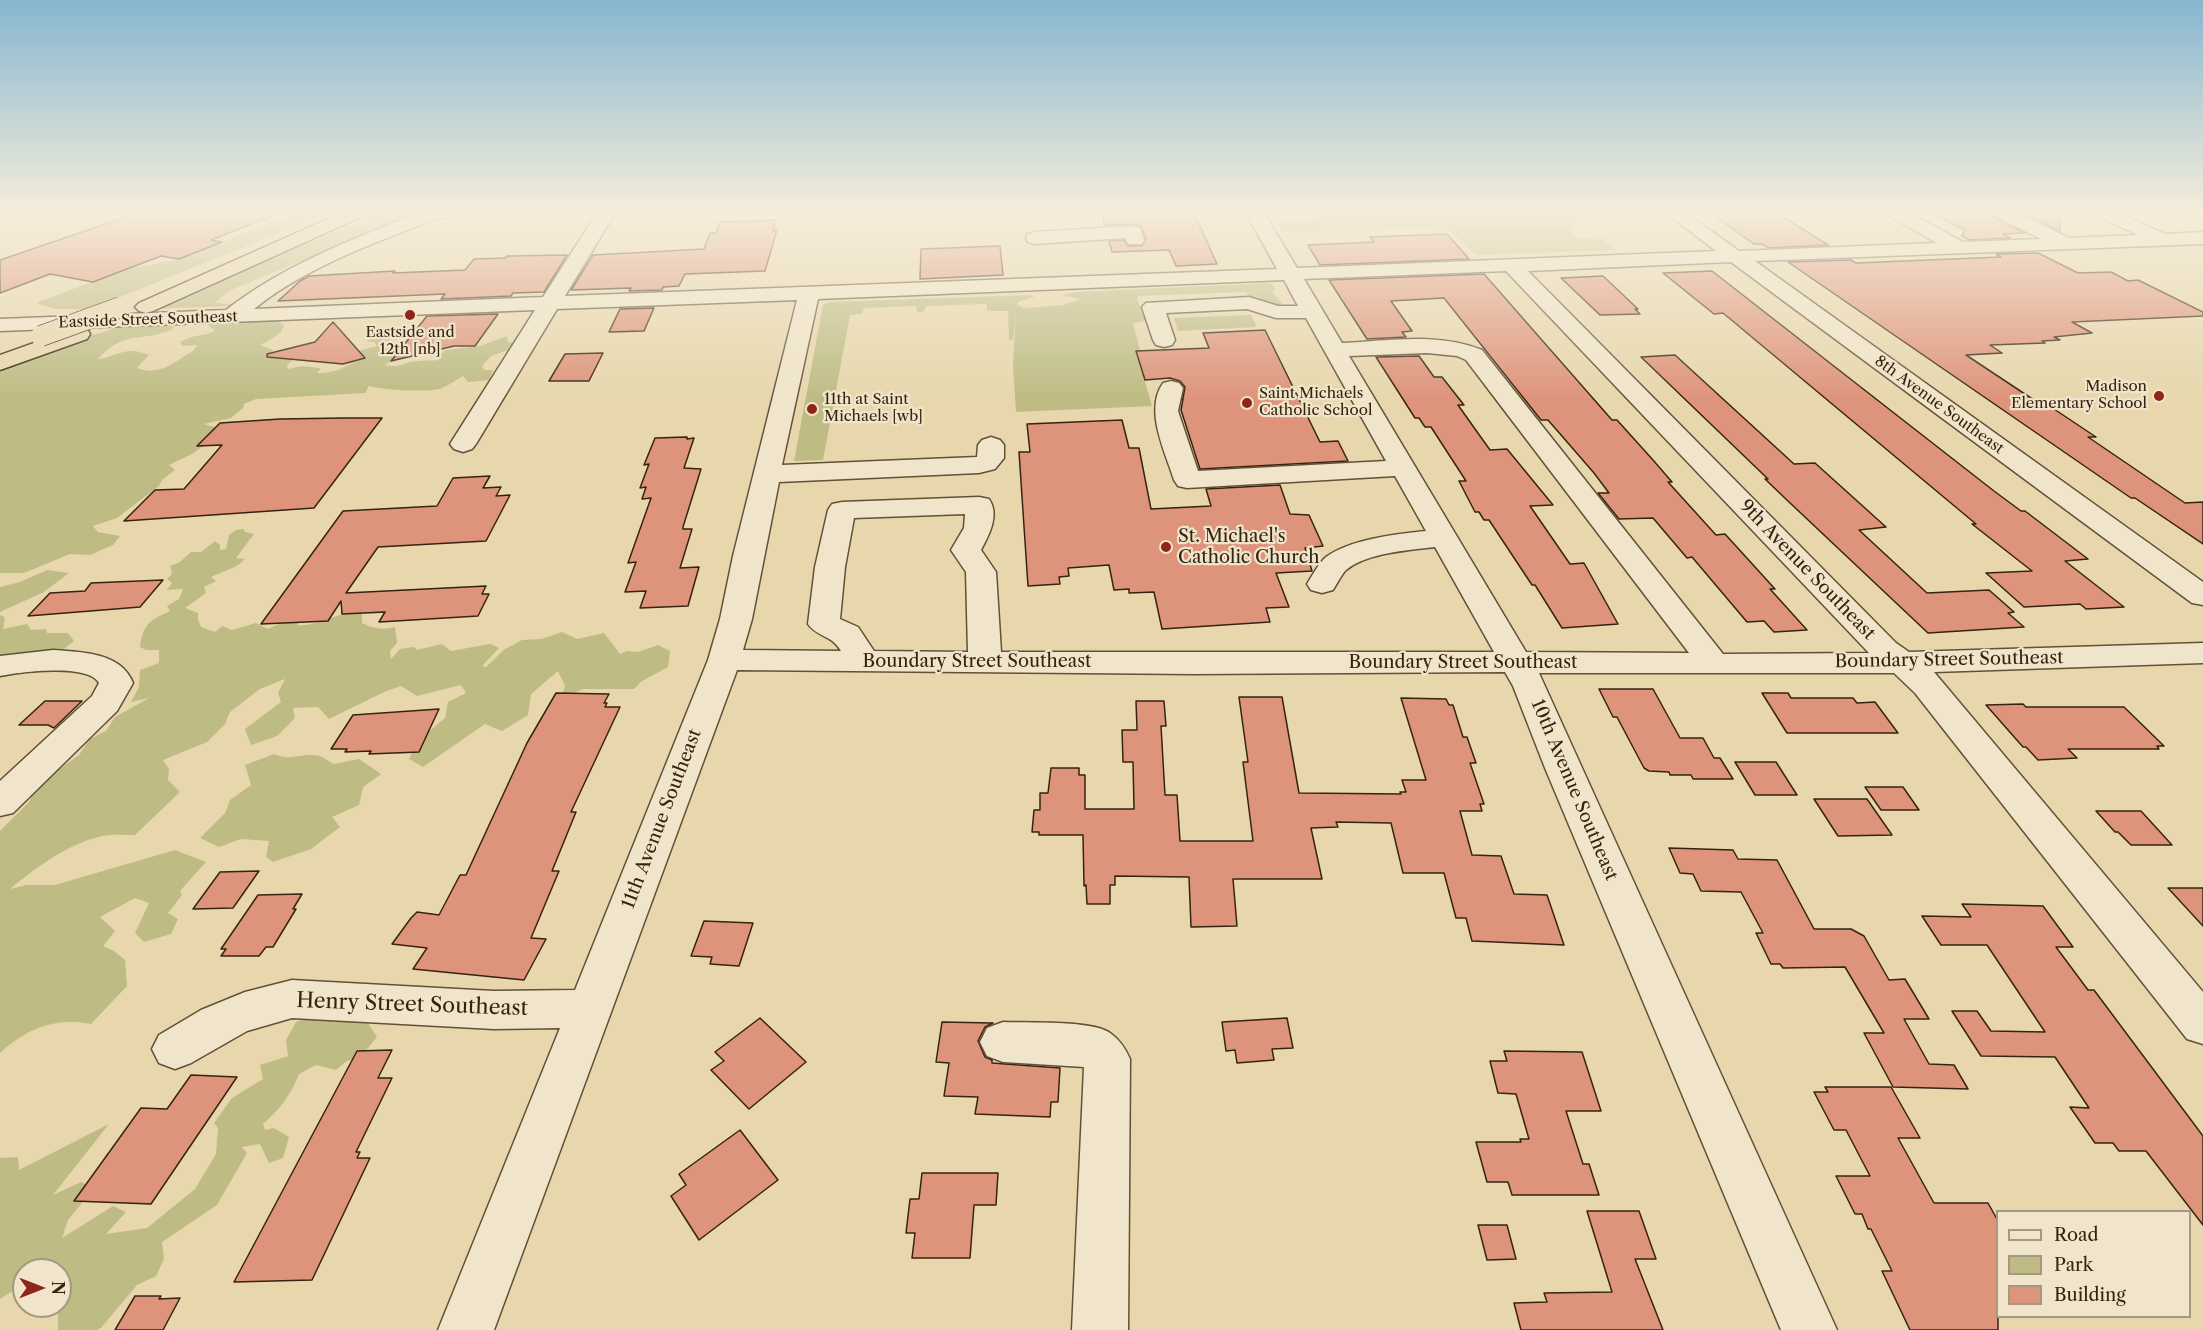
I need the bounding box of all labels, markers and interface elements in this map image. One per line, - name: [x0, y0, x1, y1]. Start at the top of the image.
- street label: Eastside Street Southeast: [58, 308, 238, 332]
- marker: Eastside and 12th [nb]: [403, 308, 417, 322]
- place label: Eastside and 12th [nb]: [365, 324, 455, 359]
- street label: 8th Avenue Southeast: [1871, 352, 2007, 458]
- place label: Madison Elementary School: [2011, 378, 2147, 413]
- place label: Saint Michaels Catholic School: [1259, 385, 1372, 420]
- marker: Madison Elementary School: [2152, 389, 2166, 403]
- place label: 11th at Saint Michaels [wb]: [824, 391, 923, 426]
- marker: Saint Michaels Catholic School: [1240, 396, 1254, 410]
- marker: 11th at Saint Michaels [wb]: [805, 402, 819, 416]
- street label: 9th Avenue Southeast: [1735, 496, 1879, 644]
- place label: St. Michael's Catholic Church: [1178, 526, 1319, 568]
- marker: St. Michael's Catholic Church: [1159, 540, 1173, 554]
- street label: Boundary Street Southeast: [1834, 647, 2064, 673]
- street label: Boundary Street Southeast: [863, 651, 1091, 673]
- street label: Boundary Street Southeast: [1349, 652, 1577, 674]
- street label: 10th Avenue Southeast: [1526, 696, 1622, 884]
- street label: 11th Avenue Southeast: [618, 726, 706, 912]
- street label: Henry Street Southeast: [296, 988, 528, 1022]
- legend: [1996, 1210, 2191, 1318]
- text: Road: [2054, 1224, 2099, 1246]
- text: Park: [2054, 1254, 2093, 1276]
- north arrow: [12, 1258, 72, 1318]
- text: N: [48, 1281, 68, 1295]
- text: Building: [2054, 1284, 2126, 1306]

